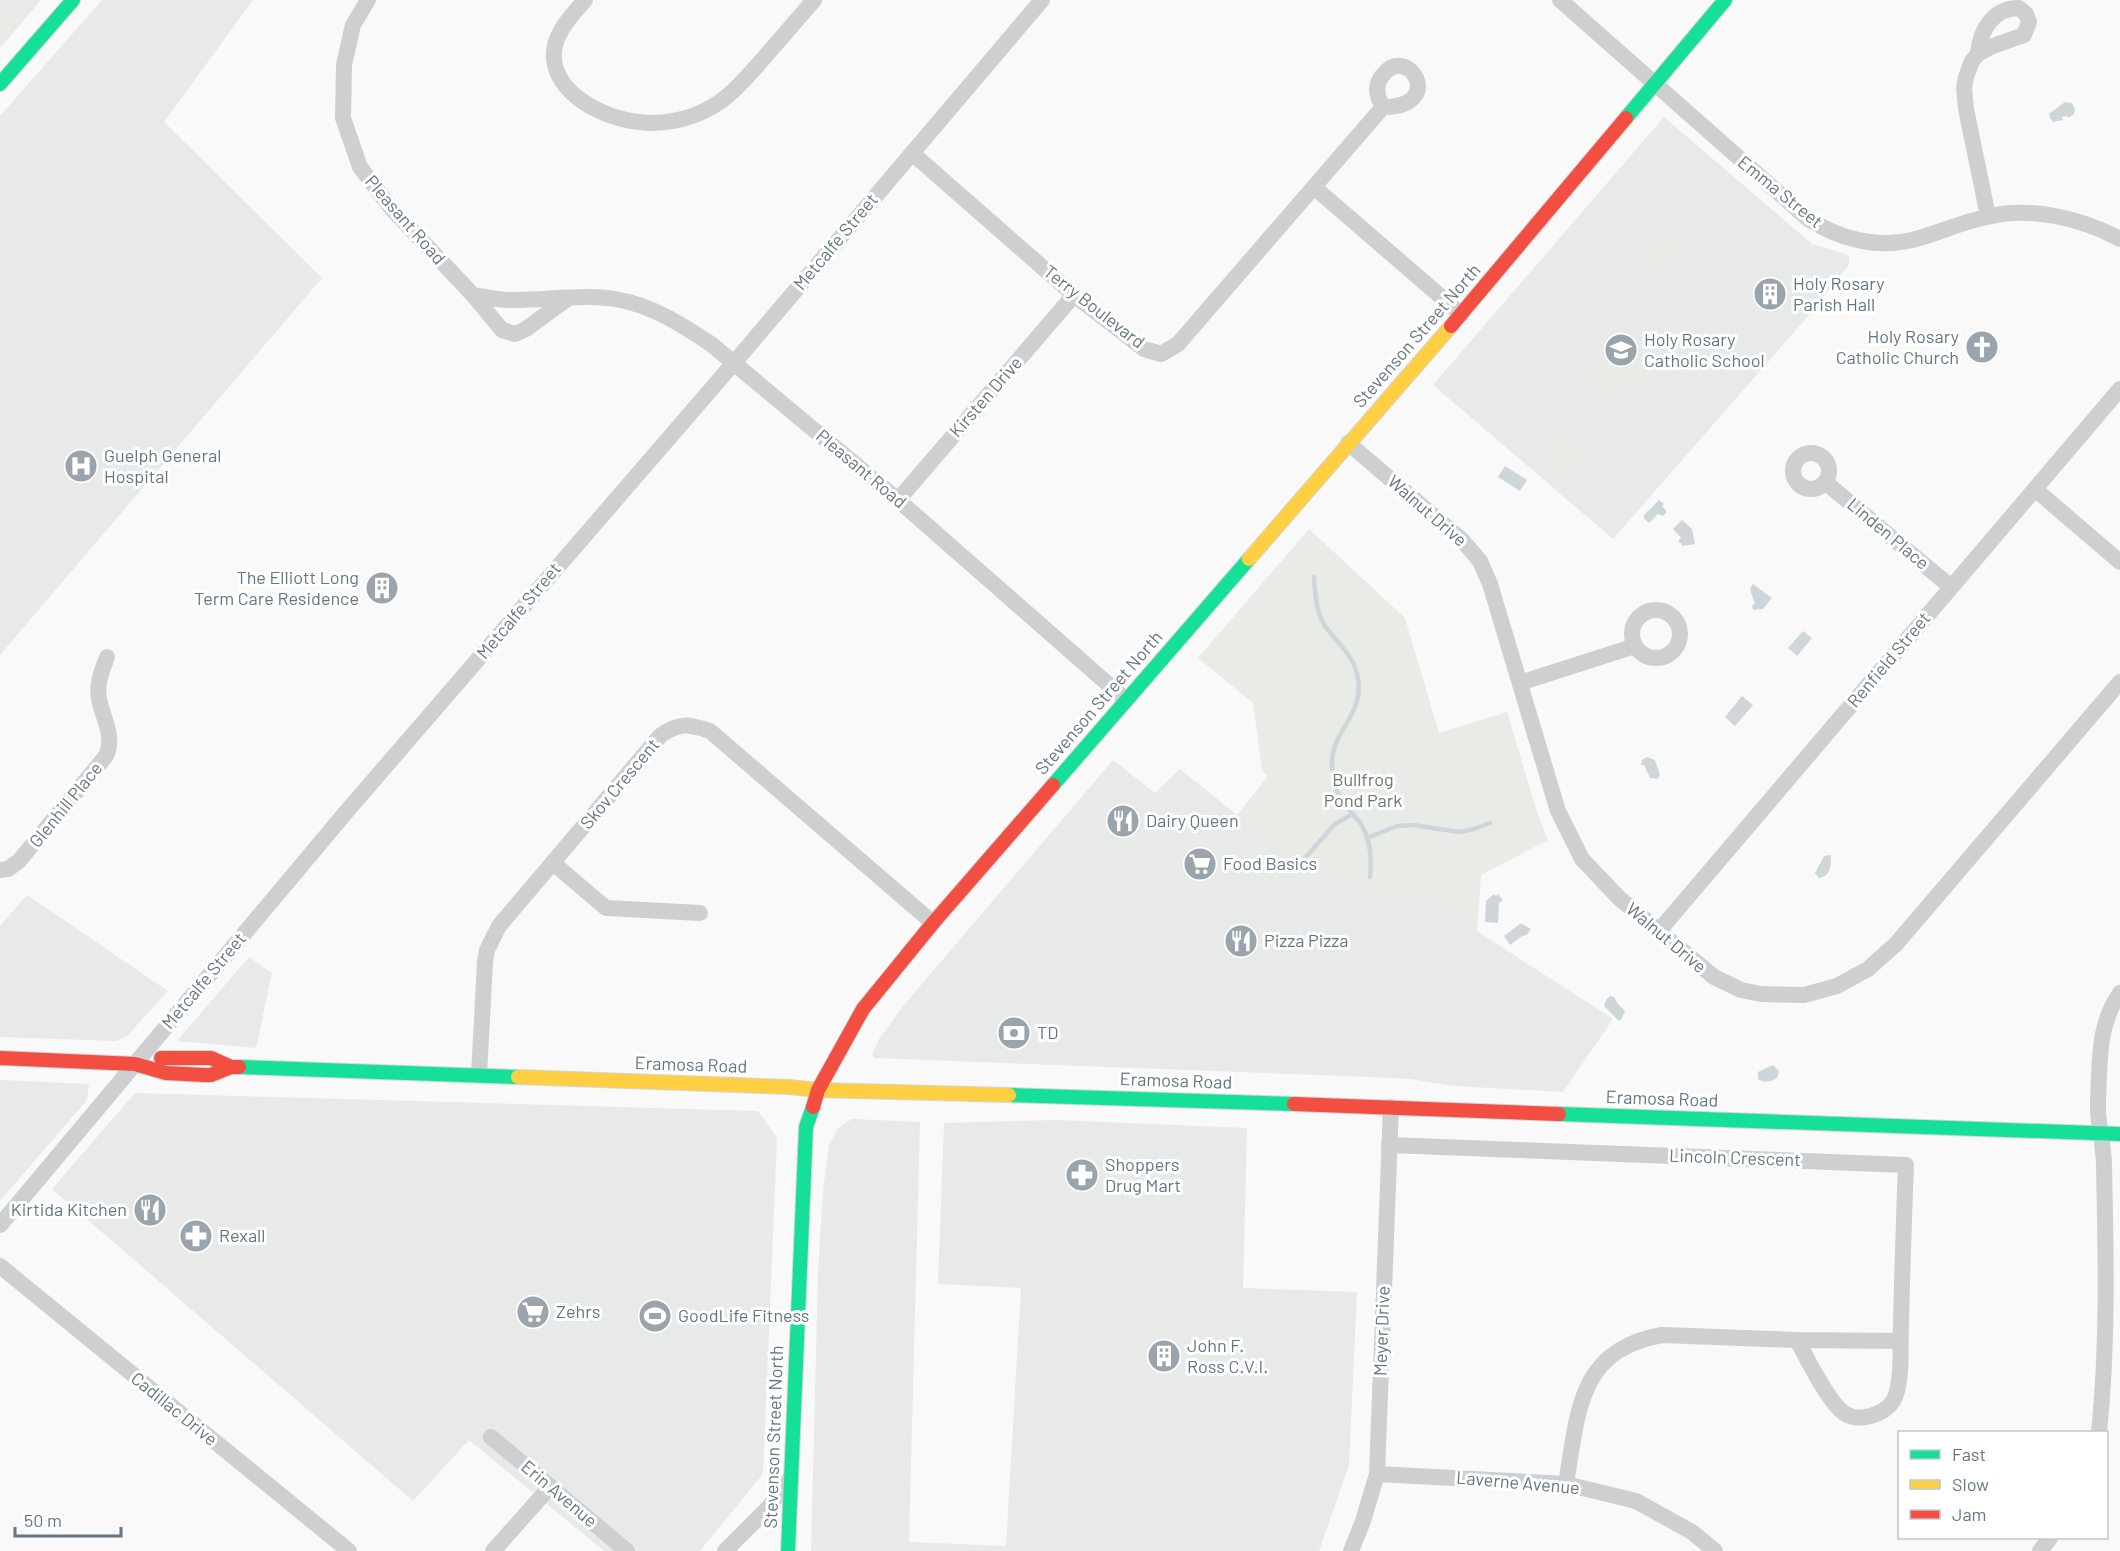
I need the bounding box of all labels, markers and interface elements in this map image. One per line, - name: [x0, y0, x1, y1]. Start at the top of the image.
- street label: Emma Street: [1734, 150, 1827, 232]
- street label: Pleasant Road: [361, 170, 450, 268]
- street label: Metcalfe Street: [788, 189, 882, 294]
- street label: Stevenson Street North: [1348, 259, 1485, 412]
- street label: Terry Boulevard: [1040, 260, 1150, 352]
- place label: Holy Rosary Parish Hall: [1793, 272, 1885, 315]
- building icon: Holy Rosary Parish Hall: [1752, 276, 1788, 312]
- place label: Holy Rosary Catholic Church: [1836, 325, 1959, 368]
- place label: Holy Rosary Catholic School: [1644, 328, 1765, 371]
- church icon: Holy Rosary Catholic Church: [1964, 329, 2000, 365]
- school or university icon: Holy Rosary Catholic School: [1603, 332, 1639, 368]
- street label: Kirsten Drive: [944, 351, 1026, 441]
- street label: Pleasant Road: [812, 424, 911, 512]
- place label: Guelph General Hospital: [104, 444, 221, 487]
- hospital icon: Guelph General Hospital: [63, 448, 99, 484]
- street label: Walnut Drive: [1383, 470, 1472, 551]
- street label: Linden Place: [1843, 493, 1934, 574]
- street label: Metcalfe Street: [471, 558, 565, 663]
- place label: The Elliott Long Term Care Residence: [194, 566, 359, 609]
- building icon: The Elliott Long Term Care Residence: [364, 570, 400, 606]
- street label: Renfield Street: [1842, 607, 1934, 711]
- street label: Stevenson Street North: [1030, 626, 1167, 779]
- street label: Skov Crescent: [575, 734, 663, 833]
- street label: Glenhill Place: [24, 757, 106, 852]
- park label: Bullfrog Pond Park: [1324, 768, 1402, 811]
- restaurant icon: Dairy Queen: [1105, 803, 1141, 839]
- place label: Dairy Queen: [1146, 809, 1239, 831]
- supermarket icon: Food Basics: [1182, 846, 1218, 882]
- place label: Food Basics: [1223, 852, 1317, 874]
- street label: Walnut Drive: [1622, 897, 1711, 977]
- restaurant icon: Pizza Pizza: [1223, 923, 1259, 959]
- street label: Metcalfe Street: [156, 928, 250, 1033]
- place label: Pizza Pizza: [1264, 929, 1349, 951]
- bank icon: TD: [996, 1015, 1032, 1051]
- place label: TD: [1037, 1021, 1058, 1043]
- street label: Eramosa Road: [634, 1051, 748, 1077]
- street label: Eramosa Road: [1119, 1067, 1233, 1093]
- street label: Eramosa Road: [1605, 1085, 1719, 1111]
- street label: Lincoln Crescent: [1669, 1144, 1801, 1170]
- place label: Shoppers Drug Mart: [1105, 1153, 1181, 1196]
- pharmacy icon: Shoppers Drug Mart: [1064, 1157, 1100, 1193]
- restaurant icon: Kirtida Kitchen: [132, 1192, 168, 1228]
- place label: Kirtida Kitchen: [11, 1198, 127, 1220]
- pharmacy icon: Rexall: [178, 1218, 214, 1254]
- place label: Rexall: [219, 1224, 265, 1246]
- street label: Meyer Drive: [1368, 1286, 1394, 1376]
- supermarket icon: Zehrs: [515, 1294, 551, 1330]
- sports icon: GoodLife Fitness: [637, 1298, 673, 1334]
- place label: Zehrs: [556, 1300, 600, 1322]
- place label: GoodLife Fitness: [678, 1304, 809, 1326]
- place label: John F. Ross C.V.I.: [1187, 1334, 1268, 1377]
- building icon: John F. Ross C.V.I.: [1146, 1338, 1182, 1374]
- street label: Stevenson Street North: [759, 1345, 787, 1529]
- street label: Cadillac Drive: [127, 1367, 222, 1450]
- legend: [1898, 1431, 2108, 1539]
- text: Fast: [1952, 1443, 1986, 1465]
- street label: Erin Avenue: [517, 1455, 602, 1531]
- street label: Laverne Avenue: [1456, 1466, 1581, 1498]
- text: Slow: [1952, 1473, 1989, 1495]
- scale bar: [15, 1500, 122, 1538]
- text: Jam: [1952, 1503, 1986, 1525]
- text: 50 m: [24, 1509, 62, 1531]

